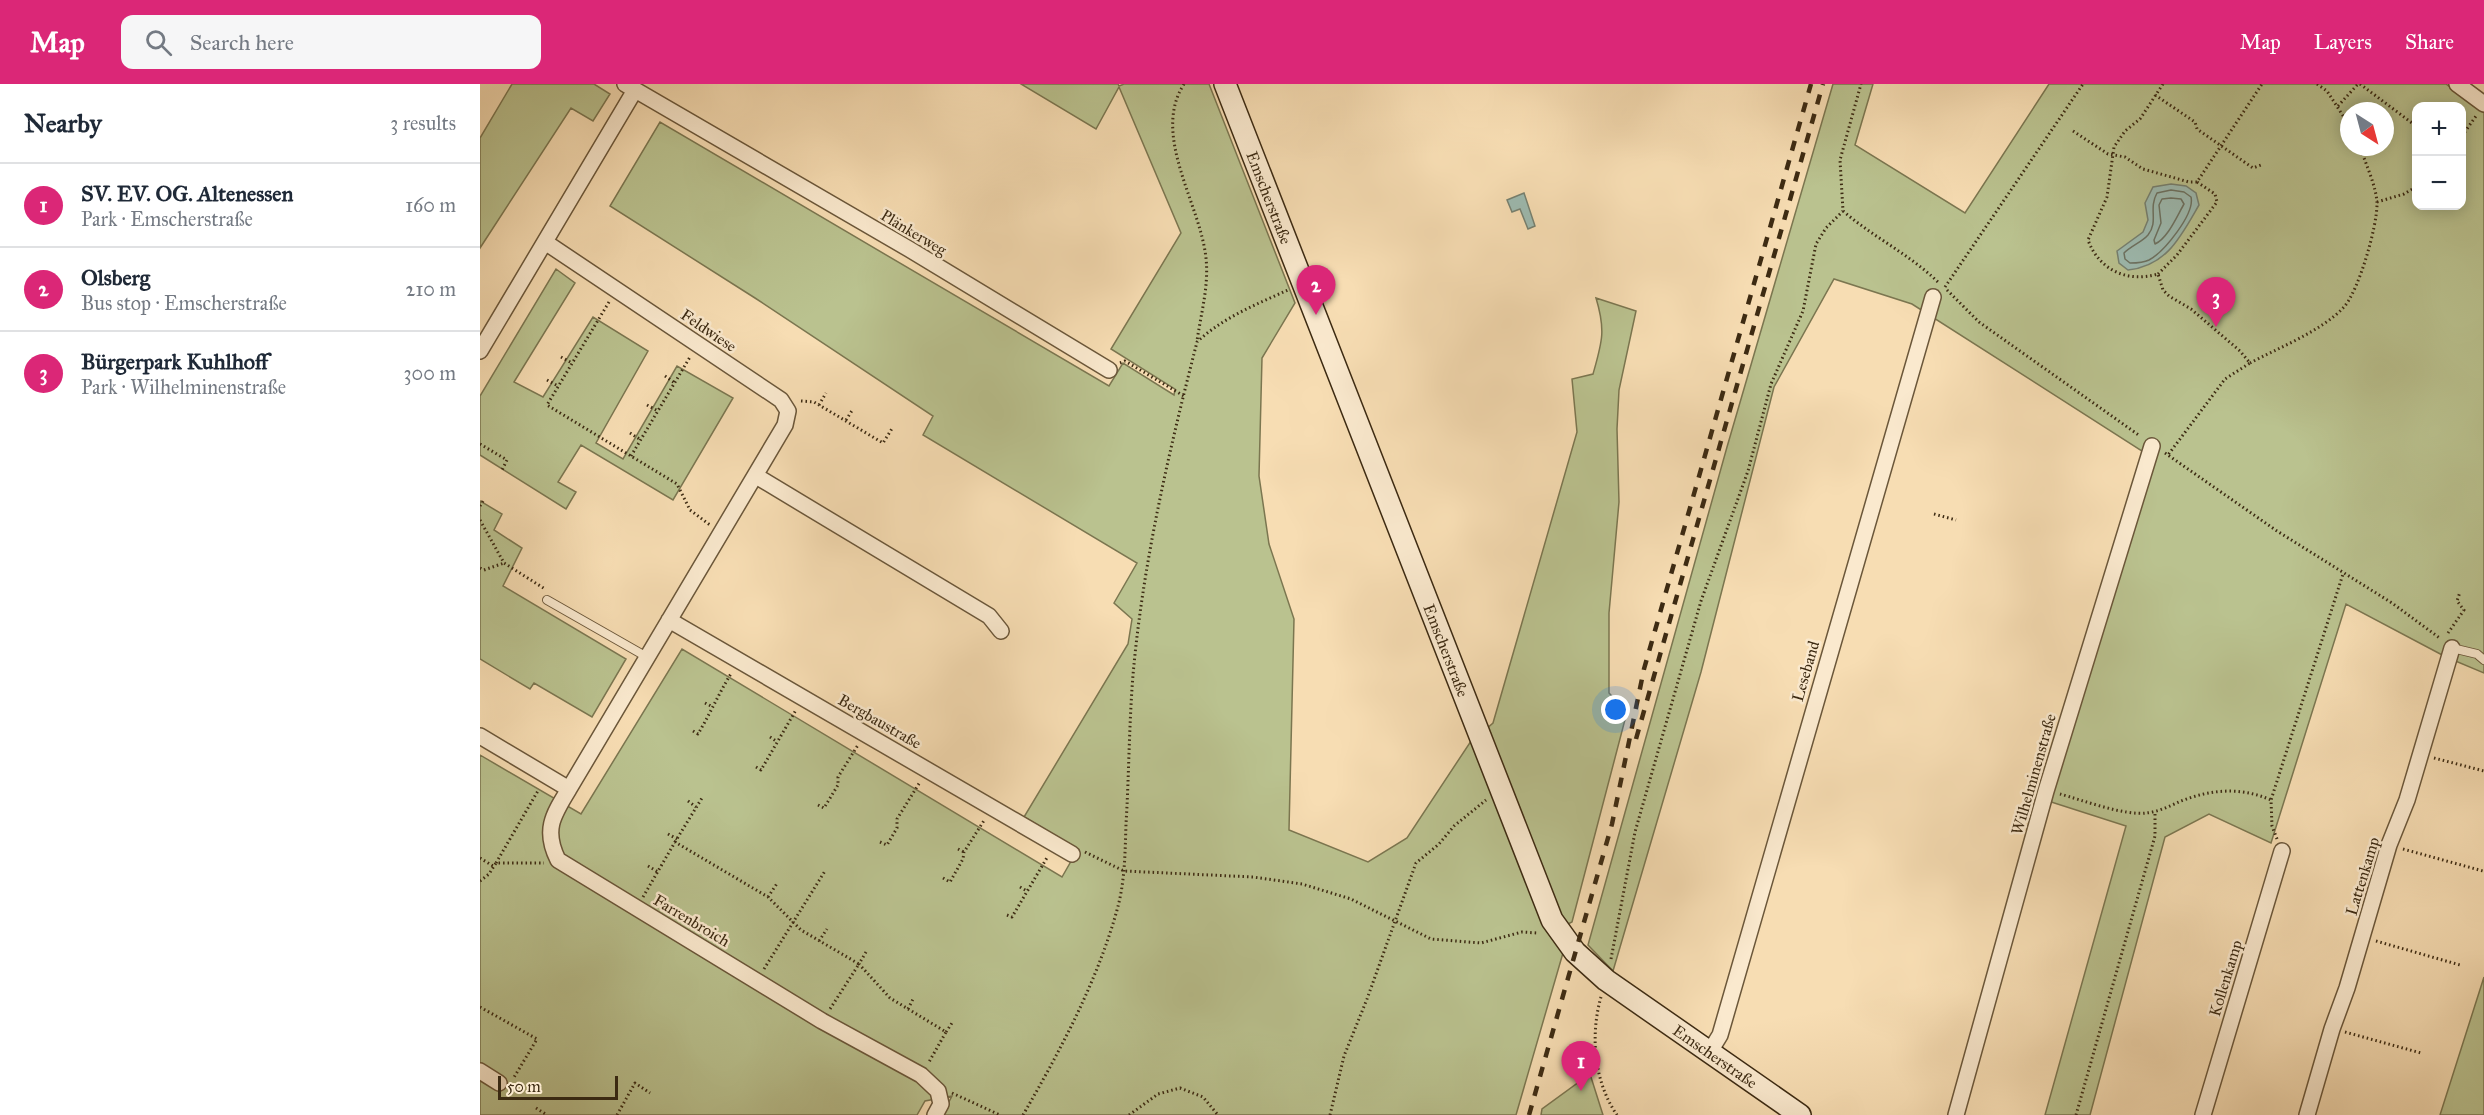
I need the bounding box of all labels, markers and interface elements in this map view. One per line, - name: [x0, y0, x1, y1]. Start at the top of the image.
- search box: [121, 15, 541, 69]
- text: Map: [30, 25, 85, 60]
- icon: search: [142, 26, 175, 59]
- text: Search here: [190, 29, 294, 56]
- text: Map: [2240, 29, 2281, 55]
- text: Layers: [2314, 29, 2372, 55]
- text: Share: [2405, 29, 2454, 55]
- north arrow: [2340, 102, 2394, 156]
- map controls: [2412, 102, 2466, 210]
- button: +: [2412, 102, 2466, 156]
- text: Nearby: [24, 107, 102, 139]
- text: 3 results: [390, 111, 456, 135]
- street label: Emscherstraße: [1242, 149, 1296, 247]
- button: −: [2412, 156, 2466, 210]
- text: SV. EV. OG. Altenessen: [81, 180, 293, 207]
- text: 1: [40, 193, 47, 217]
- text: 160 m: [405, 193, 456, 217]
- street label: Plänkerweg: [877, 205, 951, 261]
- text: Park · Emscherstraße: [81, 207, 253, 231]
- text: Olsberg: [81, 264, 150, 291]
- pin: 2: [1296, 266, 1336, 315]
- text: 2: [39, 277, 48, 301]
- text: 210 m: [406, 277, 456, 301]
- pin: 3: [2196, 278, 2236, 327]
- text: Bus stop · Emscherstraße: [81, 291, 287, 315]
- street label: Feldwiese: [677, 305, 740, 356]
- text: Bürgerpark Kuhlhoff: [81, 348, 268, 375]
- text: 3: [40, 361, 48, 385]
- text: 300 m: [404, 361, 456, 385]
- text: Park · Wilhelminenstraße: [81, 375, 286, 399]
- street label: Emscherstraße: [1419, 601, 1473, 700]
- street label: Leseband: [1788, 639, 1823, 704]
- street label: Bergbaustraße: [834, 690, 925, 754]
- your location: [1601, 695, 1630, 724]
- street label: Wilhelminenstraße: [2007, 711, 2060, 837]
- street label: Lattenkamp: [2342, 835, 2383, 918]
- street label: Farrenbroich: [650, 890, 733, 951]
- street label: Kollenkamp: [2205, 938, 2246, 1019]
- street label: Emscherstraße: [1669, 1021, 1761, 1093]
- pin: 1: [1562, 1042, 1600, 1091]
- scale bar: [498, 1073, 618, 1100]
- text: 50 m: [507, 1077, 541, 1096]

